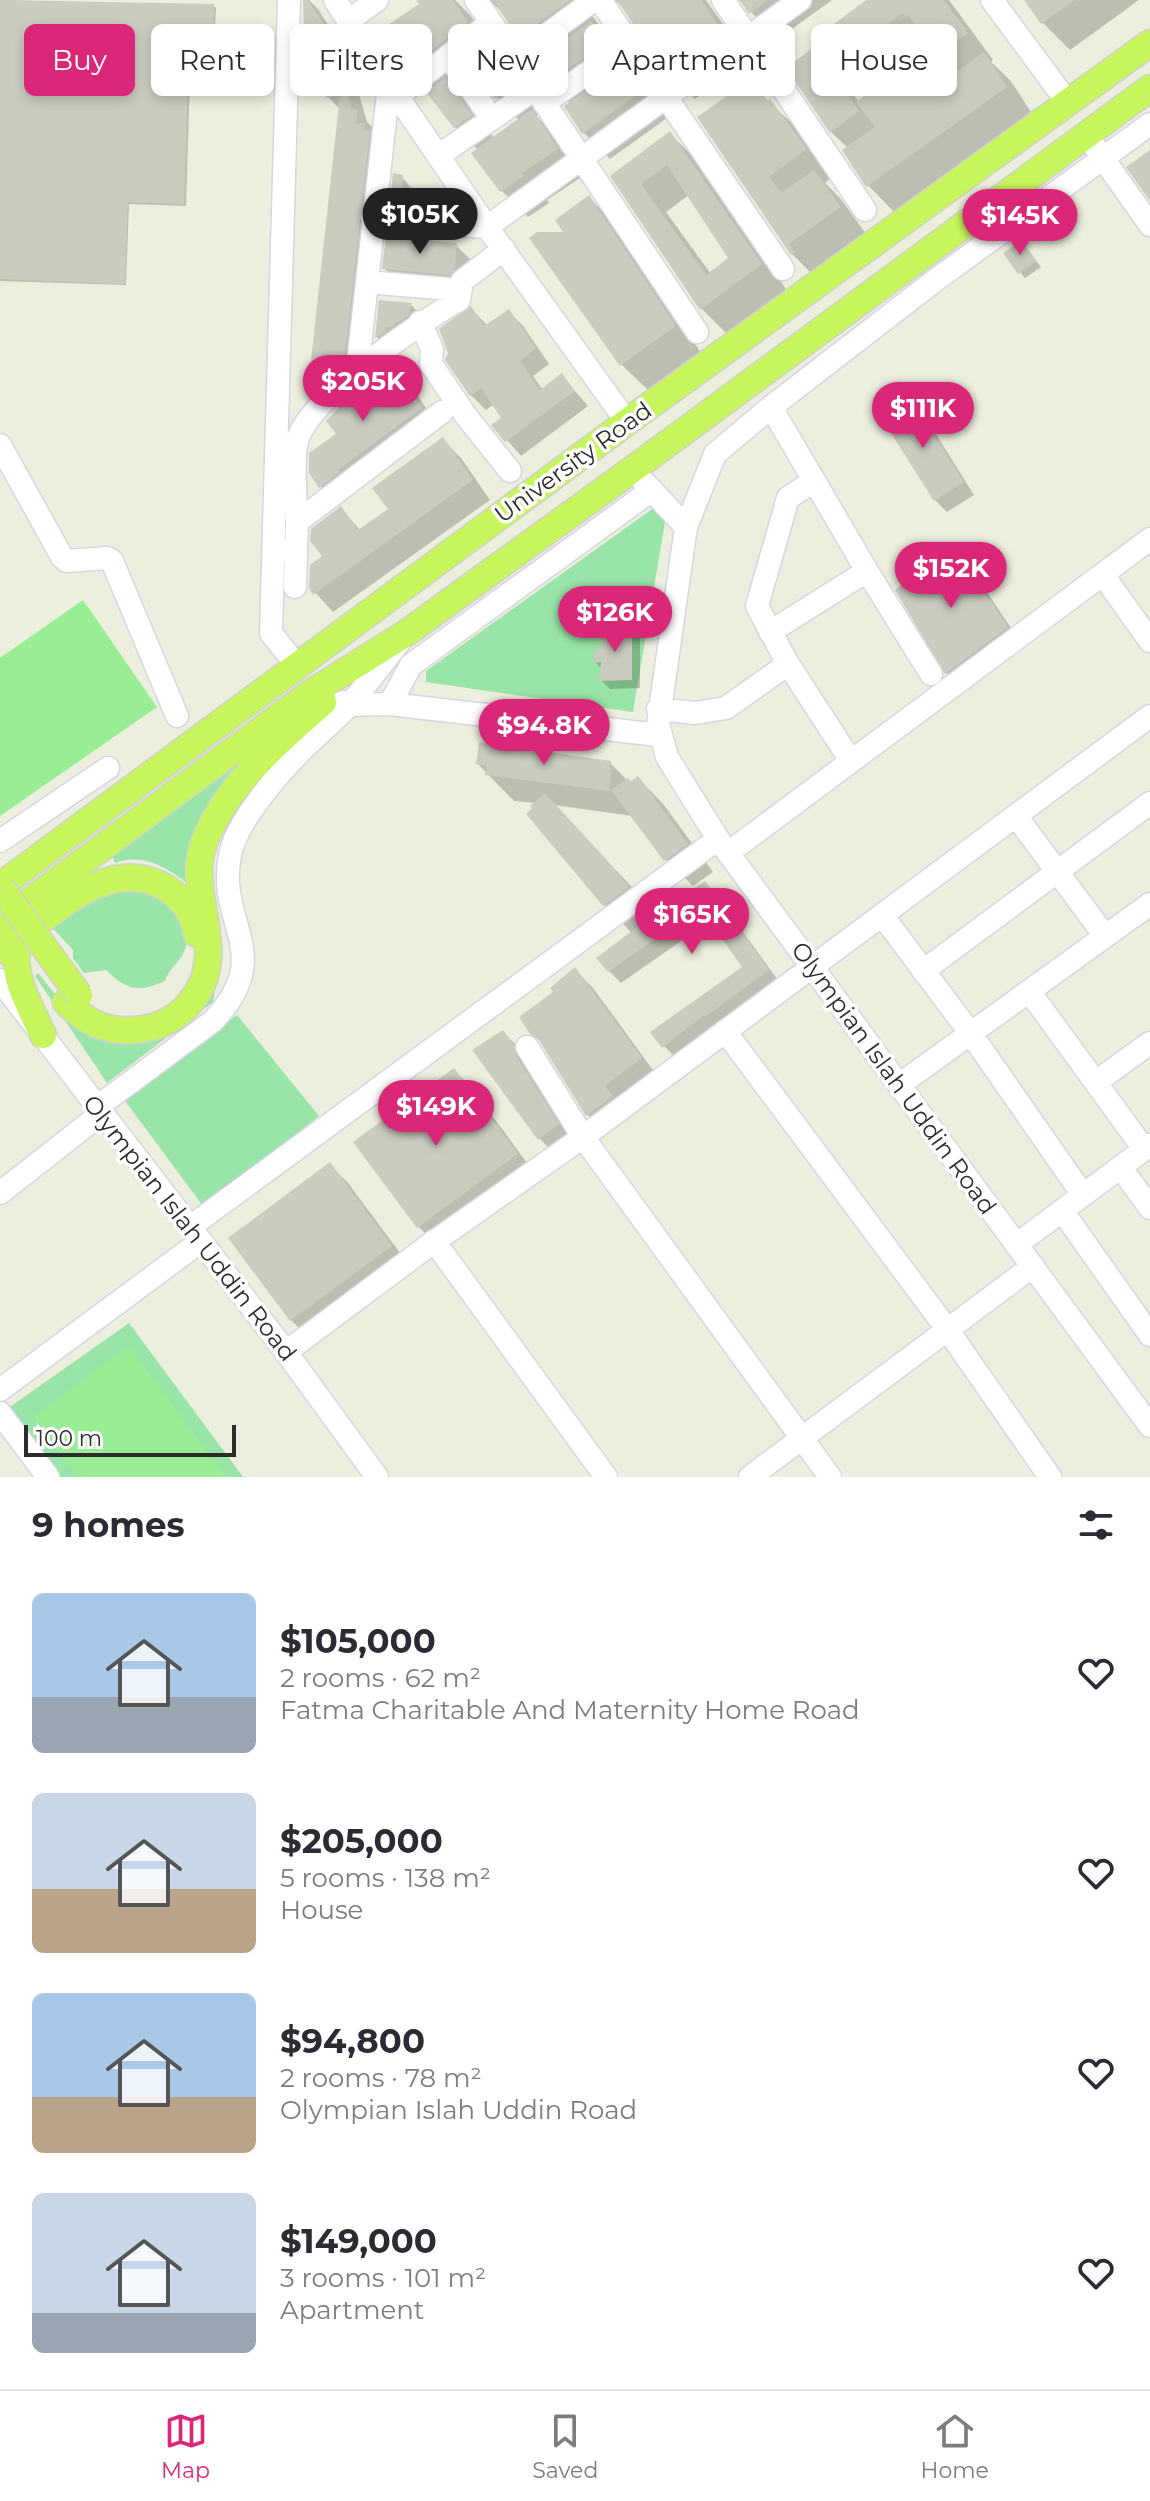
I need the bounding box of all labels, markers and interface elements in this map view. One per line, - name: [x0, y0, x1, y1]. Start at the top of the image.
- chip: Buy: [24, 24, 135, 96]
- chip: Rent: [151, 24, 274, 96]
- chip: Filters: [290, 24, 432, 96]
- chip: New: [448, 24, 568, 96]
- chip: Apartment: [584, 24, 795, 96]
- chip: House: [811, 24, 957, 96]
- pin: $105K: [364, 188, 476, 256]
- pin: $145K: [964, 189, 1076, 257]
- text: $105K: [381, 198, 459, 230]
- text: $145K: [980, 199, 1060, 231]
- pin: $205K: [307, 355, 419, 423]
- text: $205K: [321, 365, 405, 397]
- pin: $111K: [867, 382, 979, 450]
- text: $111K: [890, 392, 956, 424]
- street label: University Road: [489, 395, 657, 529]
- pin: $152K: [895, 542, 1007, 610]
- text: $152K: [913, 552, 989, 584]
- pin: $126K: [559, 586, 671, 654]
- text: $126K: [576, 596, 654, 628]
- pin: $94.8K: [479, 699, 609, 767]
- text: $94.8K: [497, 709, 591, 741]
- pin: $165K: [636, 888, 748, 956]
- text: $165K: [653, 898, 731, 930]
- street label: Olympian Islah Uddin Road: [785, 936, 1003, 1220]
- pin: $149K: [380, 1080, 492, 1148]
- street label: Olympian Islah Uddin Road: [77, 1089, 303, 1367]
- text: $149K: [396, 1090, 476, 1122]
- scale bar: [24, 1421, 236, 1457]
- text: 100 m: [36, 1425, 102, 1452]
- icon: filters: [1074, 1503, 1118, 1547]
- text: 9 homes: [32, 1504, 185, 1546]
- text: $105,000: [280, 1620, 436, 1662]
- icon: home: [96, 1625, 192, 1721]
- icon: heart: [1074, 1651, 1118, 1695]
- text: 2 rooms · 62 m²: [280, 1662, 481, 1694]
- text: Fatma Charitable And Maternity Home Road: [280, 1694, 860, 1726]
- text: $205,000: [280, 1820, 443, 1862]
- icon: home: [96, 1825, 192, 1921]
- icon: heart: [1074, 1851, 1118, 1895]
- text: 5 rooms · 138 m²: [280, 1862, 491, 1894]
- text: House: [280, 1894, 363, 1926]
- text: $94,800: [280, 2020, 425, 2062]
- icon: home: [96, 2025, 192, 2121]
- icon: heart: [1074, 2051, 1118, 2095]
- text: 2 rooms · 78 m²: [280, 2062, 482, 2094]
- text: Olympian Islah Uddin Road: [280, 2094, 637, 2126]
- text: $149,000: [280, 2220, 437, 2262]
- icon: home: [96, 2225, 192, 2321]
- icon: heart: [1074, 2251, 1118, 2295]
- text: 3 rooms · 101 m²: [280, 2262, 486, 2294]
- text: Apartment: [280, 2294, 424, 2326]
- tab: Map: [161, 2409, 210, 2484]
- tab: Saved: [532, 2409, 598, 2484]
- tab: Home: [921, 2409, 989, 2484]

